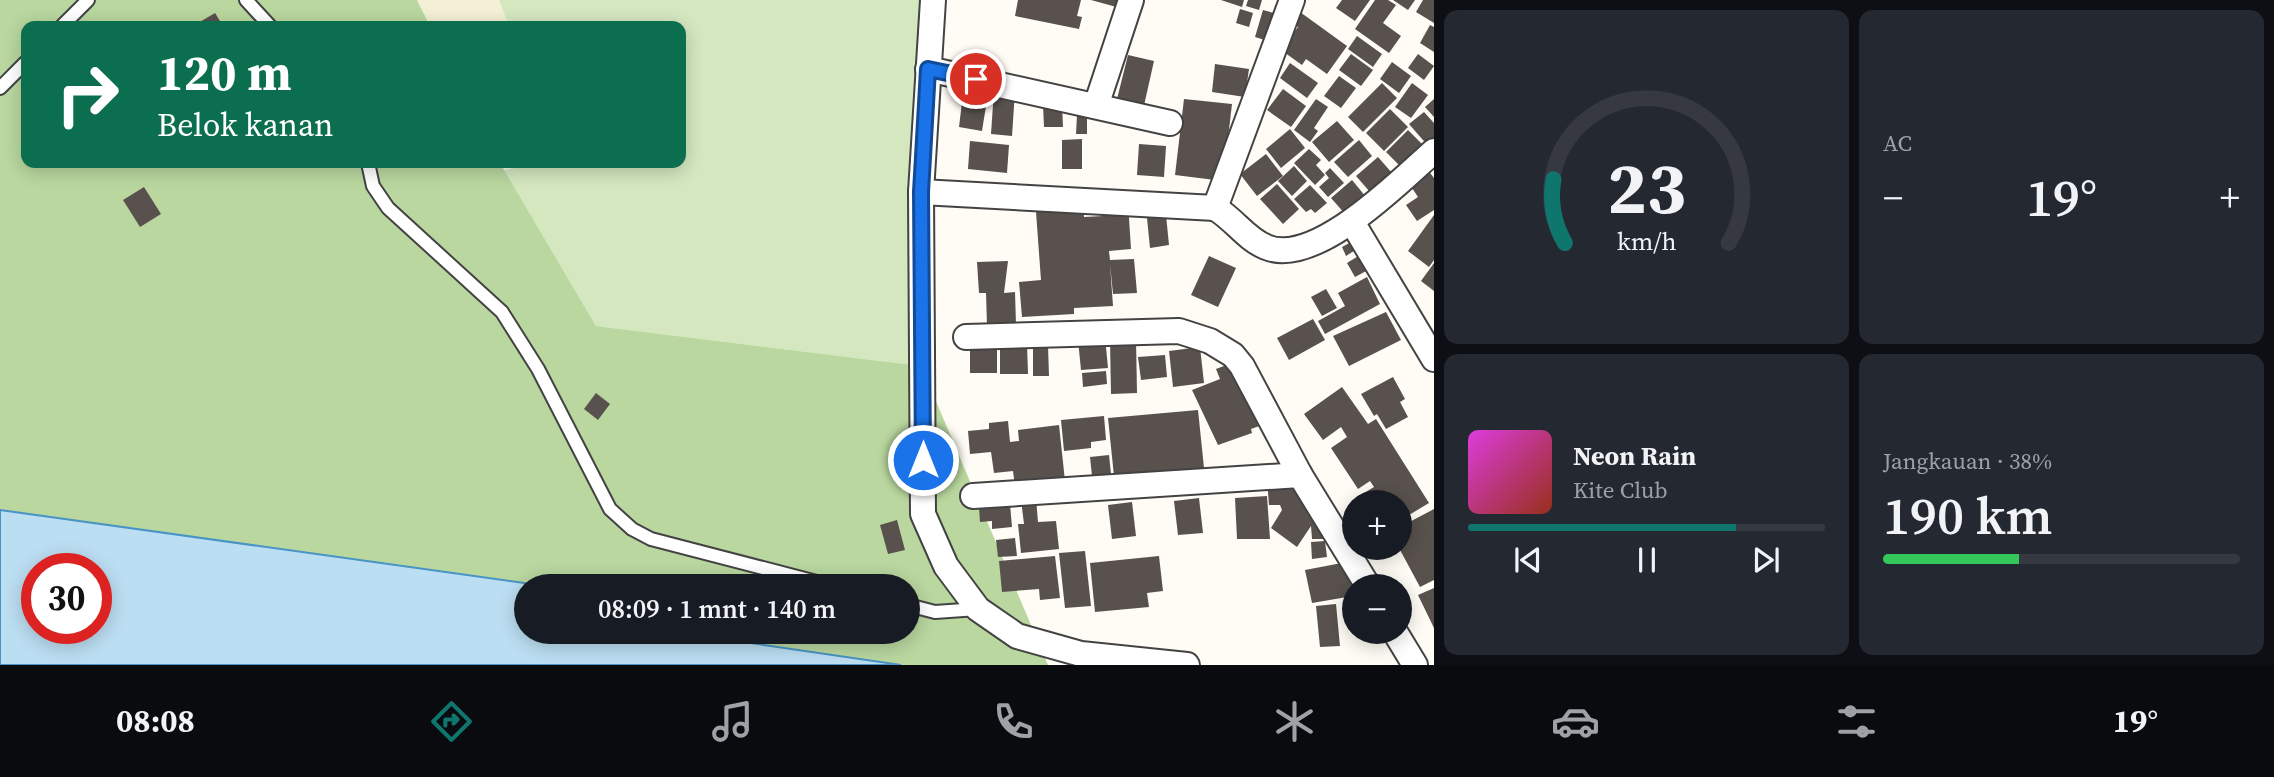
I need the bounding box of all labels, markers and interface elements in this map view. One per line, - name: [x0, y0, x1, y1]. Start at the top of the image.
- text: 120 m: [157, 39, 292, 106]
- icon: right: [42, 49, 133, 140]
- pin: [946, 49, 1006, 109]
- icon: arrive: [957, 60, 995, 98]
- text: Belok kanan: [157, 103, 333, 147]
- text: AC: [1883, 127, 1912, 159]
- text: 23: [1607, 138, 1686, 237]
- text: 19°: [2026, 162, 2097, 233]
- text: −: [1883, 172, 1903, 224]
- text: +: [2220, 172, 2240, 224]
- text: km/h: [1617, 224, 1676, 258]
- position arrow: [886, 423, 960, 497]
- text: Neon Rain: [1573, 438, 1696, 474]
- text: Jangkauan · 38%: [1883, 445, 2052, 477]
- text: Kite Club: [1573, 474, 1668, 506]
- text: 190 km: [1883, 480, 2052, 551]
- map controls: [1342, 490, 1412, 644]
- button: +: [1342, 490, 1412, 560]
- icon: previous: [1509, 541, 1547, 579]
- icon: pause: [1628, 541, 1666, 579]
- icon: next: [1747, 541, 1785, 579]
- speed limit sign: 30: [21, 553, 112, 644]
- button: −: [1342, 574, 1412, 644]
- text: 08:09 · 1 mnt · 140 m: [598, 591, 836, 627]
- icon: directions: [427, 697, 476, 746]
- icon: music: [708, 697, 757, 746]
- icon: phone: [989, 697, 1038, 746]
- icon: climate: [1270, 697, 1319, 746]
- icon: car: [1551, 697, 1600, 746]
- icon: filters: [1832, 697, 1881, 746]
- text: 08:08: [116, 699, 195, 743]
- text: 19°: [2113, 699, 2158, 743]

